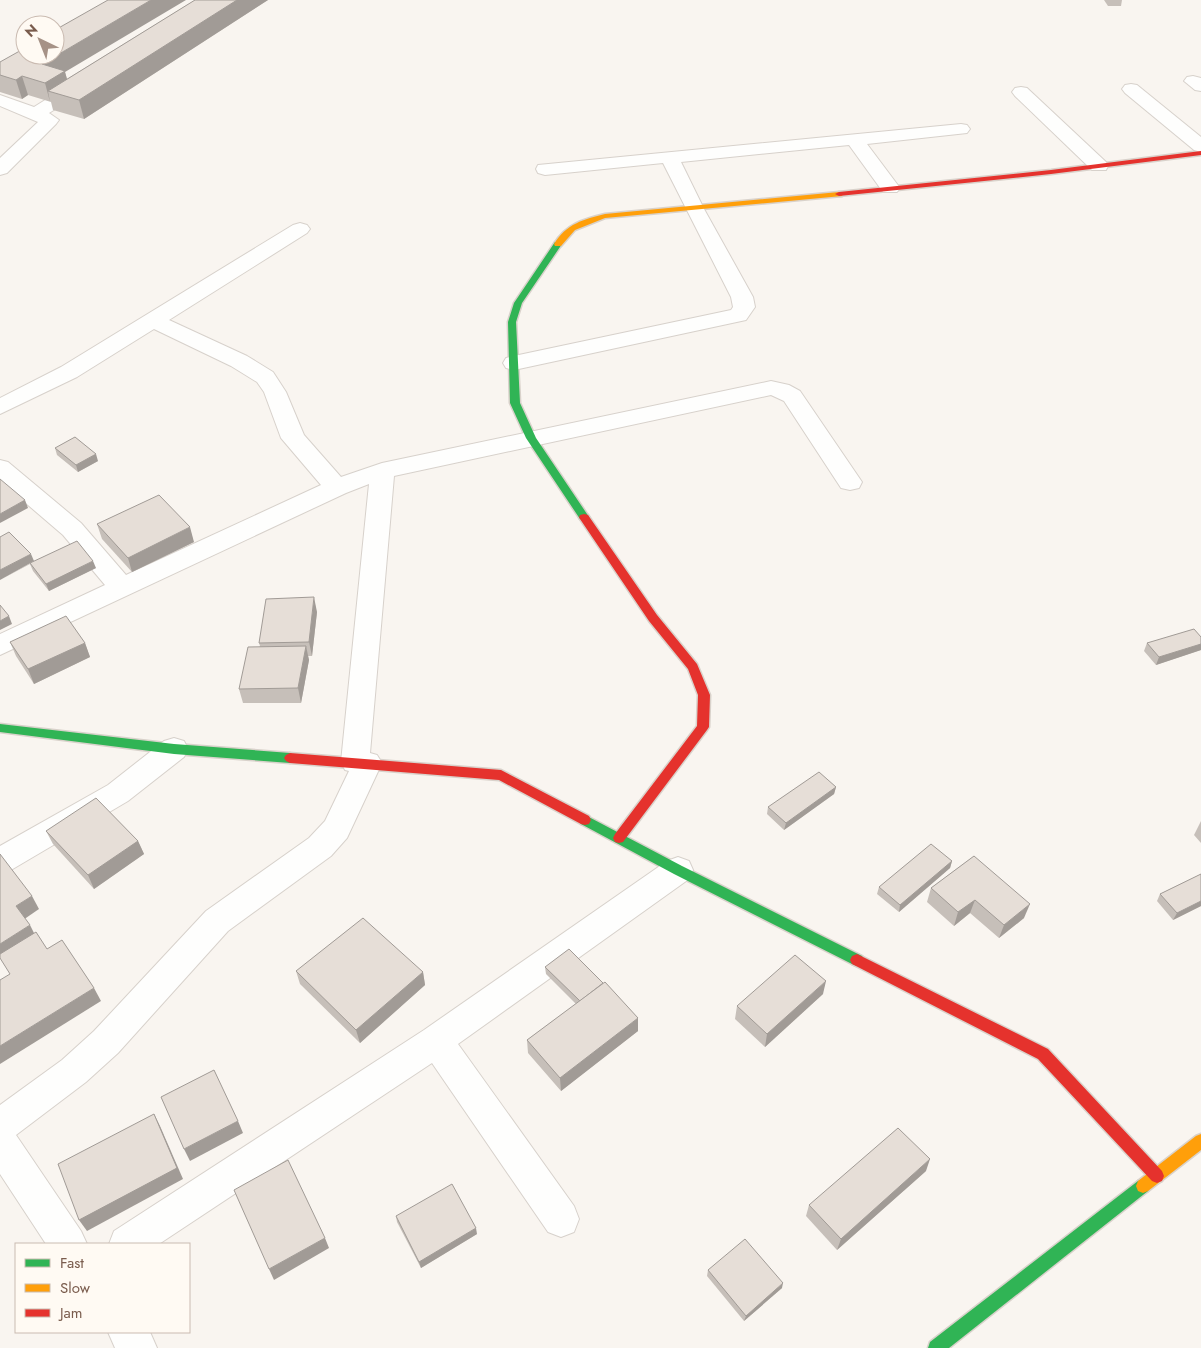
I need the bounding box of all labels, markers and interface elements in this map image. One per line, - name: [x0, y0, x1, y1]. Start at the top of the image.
- north arrow: [15, 15, 65, 65]
- text: N: [20, 19, 42, 42]
- legend: [15, 1243, 190, 1333]
- text: Fast: [60, 1252, 84, 1274]
- text: Slow: [60, 1277, 91, 1299]
- text: Jam: [58, 1302, 83, 1324]

